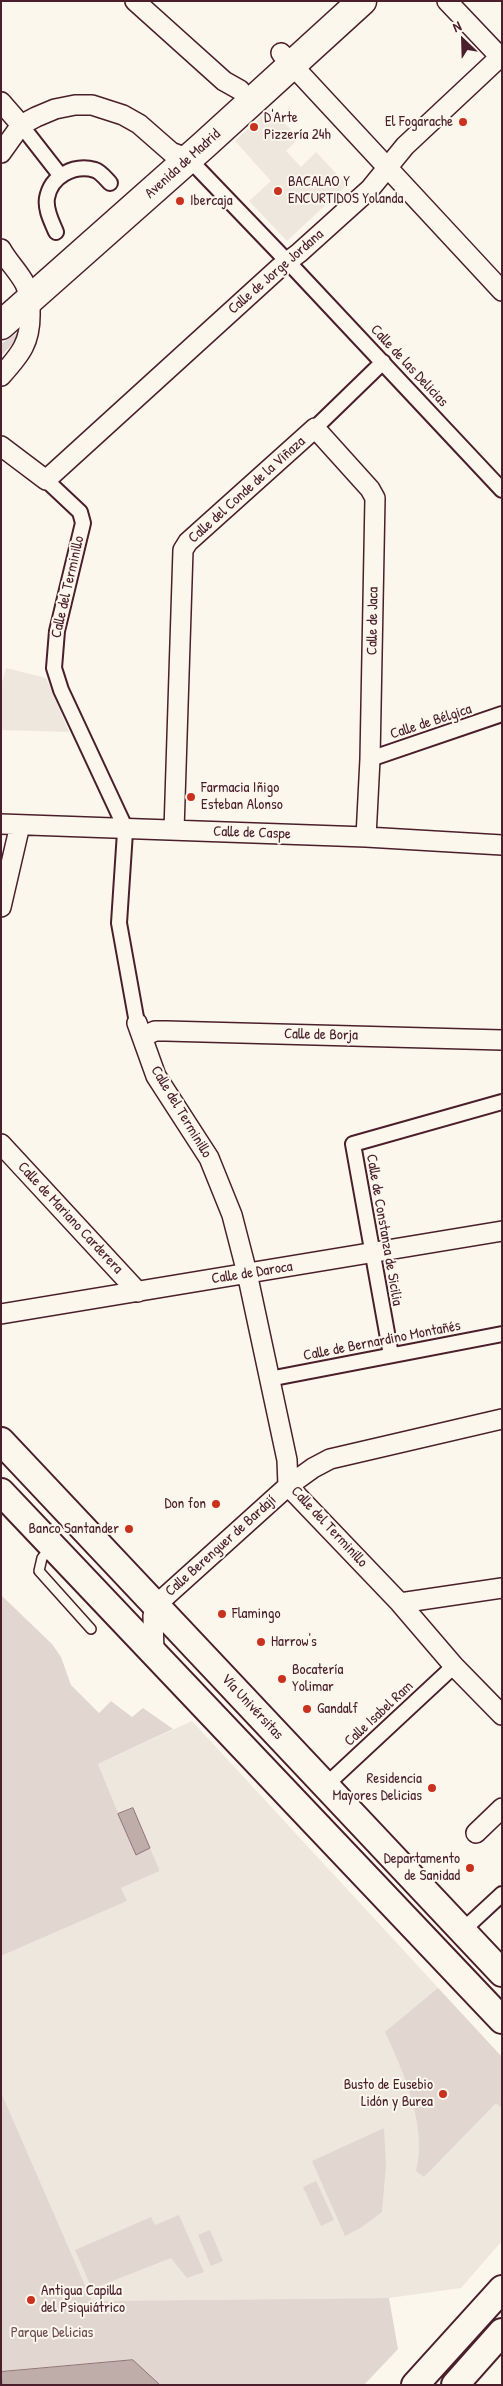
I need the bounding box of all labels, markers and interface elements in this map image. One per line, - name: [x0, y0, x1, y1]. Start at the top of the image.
- north arrow: [438, 15, 488, 65]
- text: N: [449, 16, 464, 36]
- place label: D'Arte Pizzería 24h: [264, 109, 331, 144]
- place label: El Fogarache: [385, 113, 453, 131]
- marker: El Fogarache: [457, 116, 469, 128]
- marker: D'Arte Pizzería 24h: [248, 121, 260, 133]
- street label: Avenida de Madrid: [141, 125, 225, 203]
- place label: BACALAO Y ENCURTIDOS Yolanda: [288, 173, 403, 208]
- marker: BACALAO Y ENCURTIDOS Yolanda: [272, 185, 284, 197]
- place label: Ibercaja: [190, 192, 233, 210]
- marker: Ibercaja: [174, 195, 186, 207]
- street label: Calle de Jorge Jordana: [225, 226, 327, 318]
- street label: Calle de las Delicias: [366, 321, 452, 411]
- street label: Calle del Conde de la Viñaza: [185, 433, 309, 547]
- street label: Calle del Terminillo: [48, 534, 88, 640]
- street label: Calle de Jaca: [363, 587, 383, 655]
- street label: Calle de Bélgica: [388, 700, 474, 744]
- place label: Farmacia Iñigo Esteban Alonso: [201, 779, 283, 814]
- marker: Farmacia Iñigo Esteban Alonso: [185, 791, 197, 803]
- street label: Calle de Caspe: [213, 823, 291, 843]
- street label: Calle de Borja: [284, 1025, 358, 1045]
- street label: Calle del Terminillo: [146, 1063, 216, 1161]
- street label: Calle de Constanza de Sicilia: [362, 1153, 406, 1307]
- street label: Calle de Mariano Carderera: [13, 1158, 127, 1278]
- street label: Calle de Daroca: [210, 1258, 294, 1288]
- street label: Calle de Bernardino Montañés: [302, 1317, 462, 1365]
- street label: Calle del Terminillo: [287, 1483, 371, 1571]
- street label: Calle Berenguer de Bardají: [162, 1491, 280, 1601]
- place label: Don fon: [164, 1495, 206, 1513]
- marker: Don fon: [210, 1498, 222, 1510]
- place label: Banco Santander: [28, 1520, 119, 1538]
- marker: Banco Santander: [123, 1523, 135, 1535]
- place label: Flamingo: [232, 1605, 281, 1623]
- marker: Flamingo: [216, 1608, 228, 1620]
- place label: Harrow's: [271, 1633, 317, 1651]
- marker: Harrow's: [255, 1636, 267, 1648]
- place label: Bocatería Yolimar: [292, 1661, 343, 1696]
- street label: Vía Univérsitas: [217, 1670, 287, 1744]
- marker: Bocatería Yolimar: [276, 1673, 288, 1685]
- street label: Calle Isabel Ram: [341, 1678, 417, 1750]
- place label: Gandalf: [317, 1700, 358, 1718]
- marker: Gandalf: [301, 1703, 313, 1715]
- place label: Residencia Mayores Delicias: [333, 1770, 422, 1805]
- marker: Residencia Mayores Delicias: [426, 1782, 438, 1794]
- place label: Departamento de Sanidad: [384, 1850, 460, 1885]
- marker: Departamento de Sanidad: [464, 1862, 476, 1874]
- place label: Busto de Eusebio Lidón y Burea: [344, 2076, 433, 2111]
- marker: Busto de Eusebio Lidón y Burea: [437, 2088, 449, 2100]
- place label: Antigua Capilla del Psiquiátrico: [41, 2282, 125, 2317]
- marker: Antigua Capilla del Psiquiátrico: [25, 2294, 37, 2306]
- park label: Parque Delicias: [11, 2324, 93, 2342]

